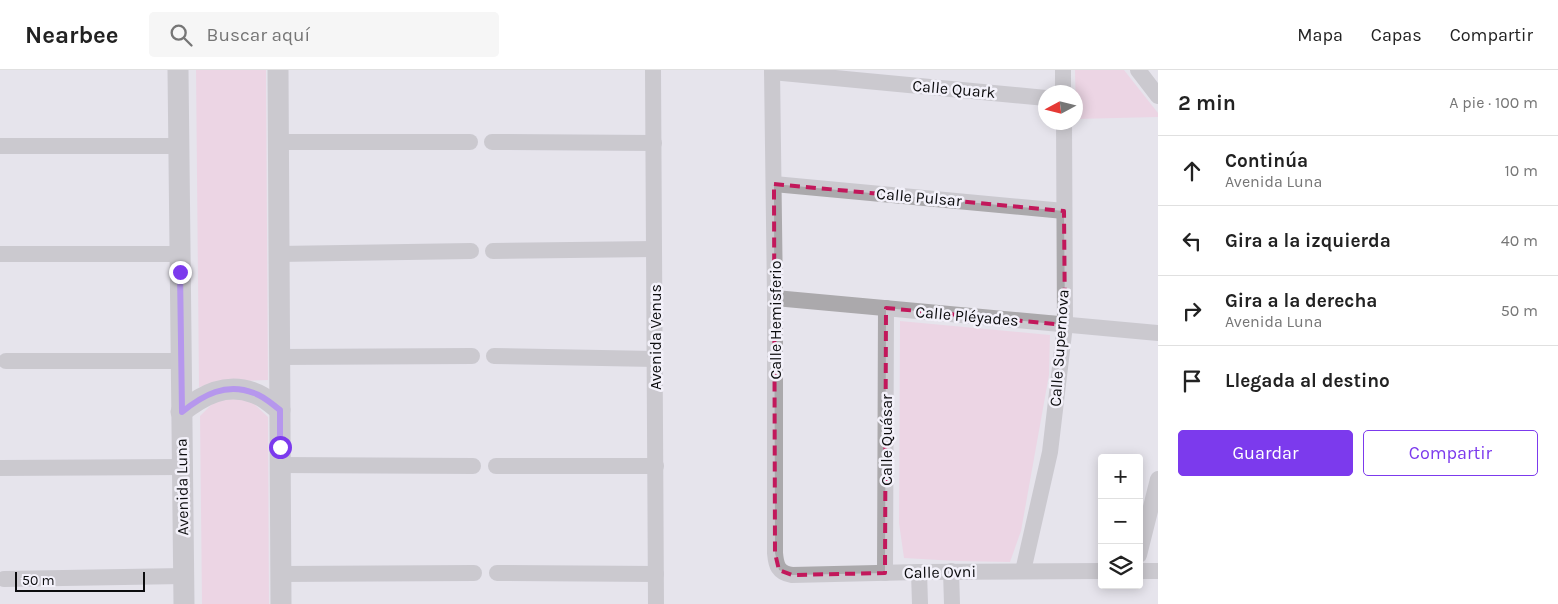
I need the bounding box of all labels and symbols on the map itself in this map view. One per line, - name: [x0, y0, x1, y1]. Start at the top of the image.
- street label: Calle Quark: [912, 76, 996, 102]
- north arrow: [1038, 85, 1083, 130]
- street label: Calle Pulsar: [876, 184, 963, 210]
- street label: Calle Hemisferio: [766, 260, 785, 380]
- route end: [169, 261, 192, 284]
- street label: Avenida Venus: [646, 284, 665, 390]
- street label: Calle Supernova: [1045, 289, 1073, 407]
- street label: Calle Pléyades: [915, 302, 1019, 330]
- street label: Calle Quásar: [877, 394, 896, 486]
- route start: [269, 436, 292, 459]
- street label: Avenida Luna: [172, 438, 192, 536]
- street label: Calle Ovni: [904, 562, 976, 582]
- scale bar: [15, 569, 145, 592]

